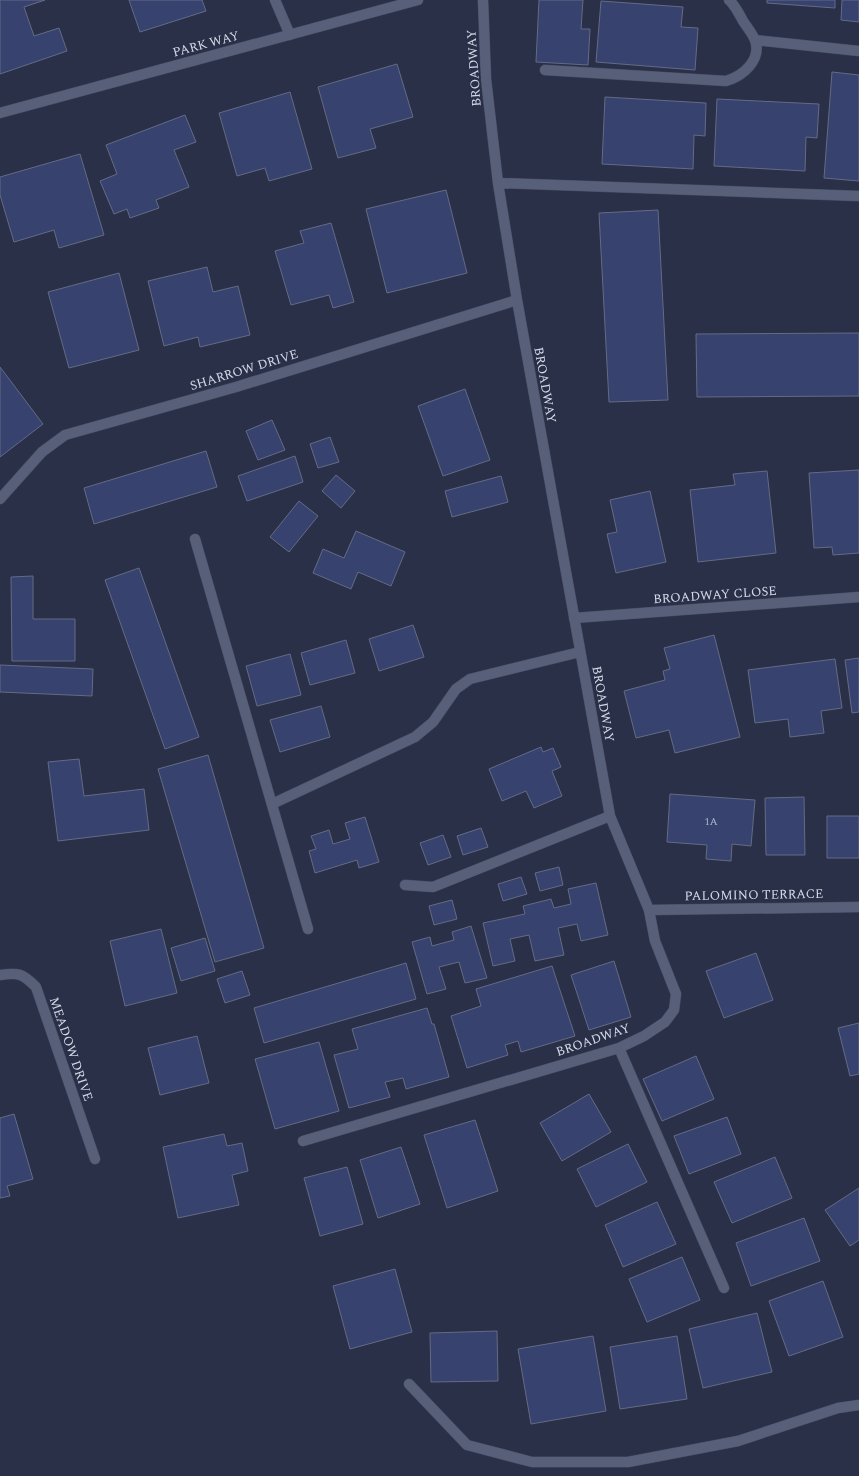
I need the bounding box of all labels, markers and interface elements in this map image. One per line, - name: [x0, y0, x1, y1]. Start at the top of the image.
- street label: PARK WAY: [170, 25, 242, 63]
- street label: BROADWAY: [461, 29, 487, 107]
- street label: SHARROW DRIVE: [187, 344, 301, 396]
- street label: BROADWAY: [528, 345, 562, 425]
- street label: BROADWAY CLOSE: [653, 581, 777, 609]
- street label: BROADWAY: [586, 664, 620, 744]
- house number: 1A: [704, 813, 718, 830]
- street label: PALOMINO TERRACE: [684, 884, 824, 906]
- street label: MEADOW DRIVE: [44, 994, 98, 1104]
- street label: BROADWAY: [553, 1018, 633, 1062]

